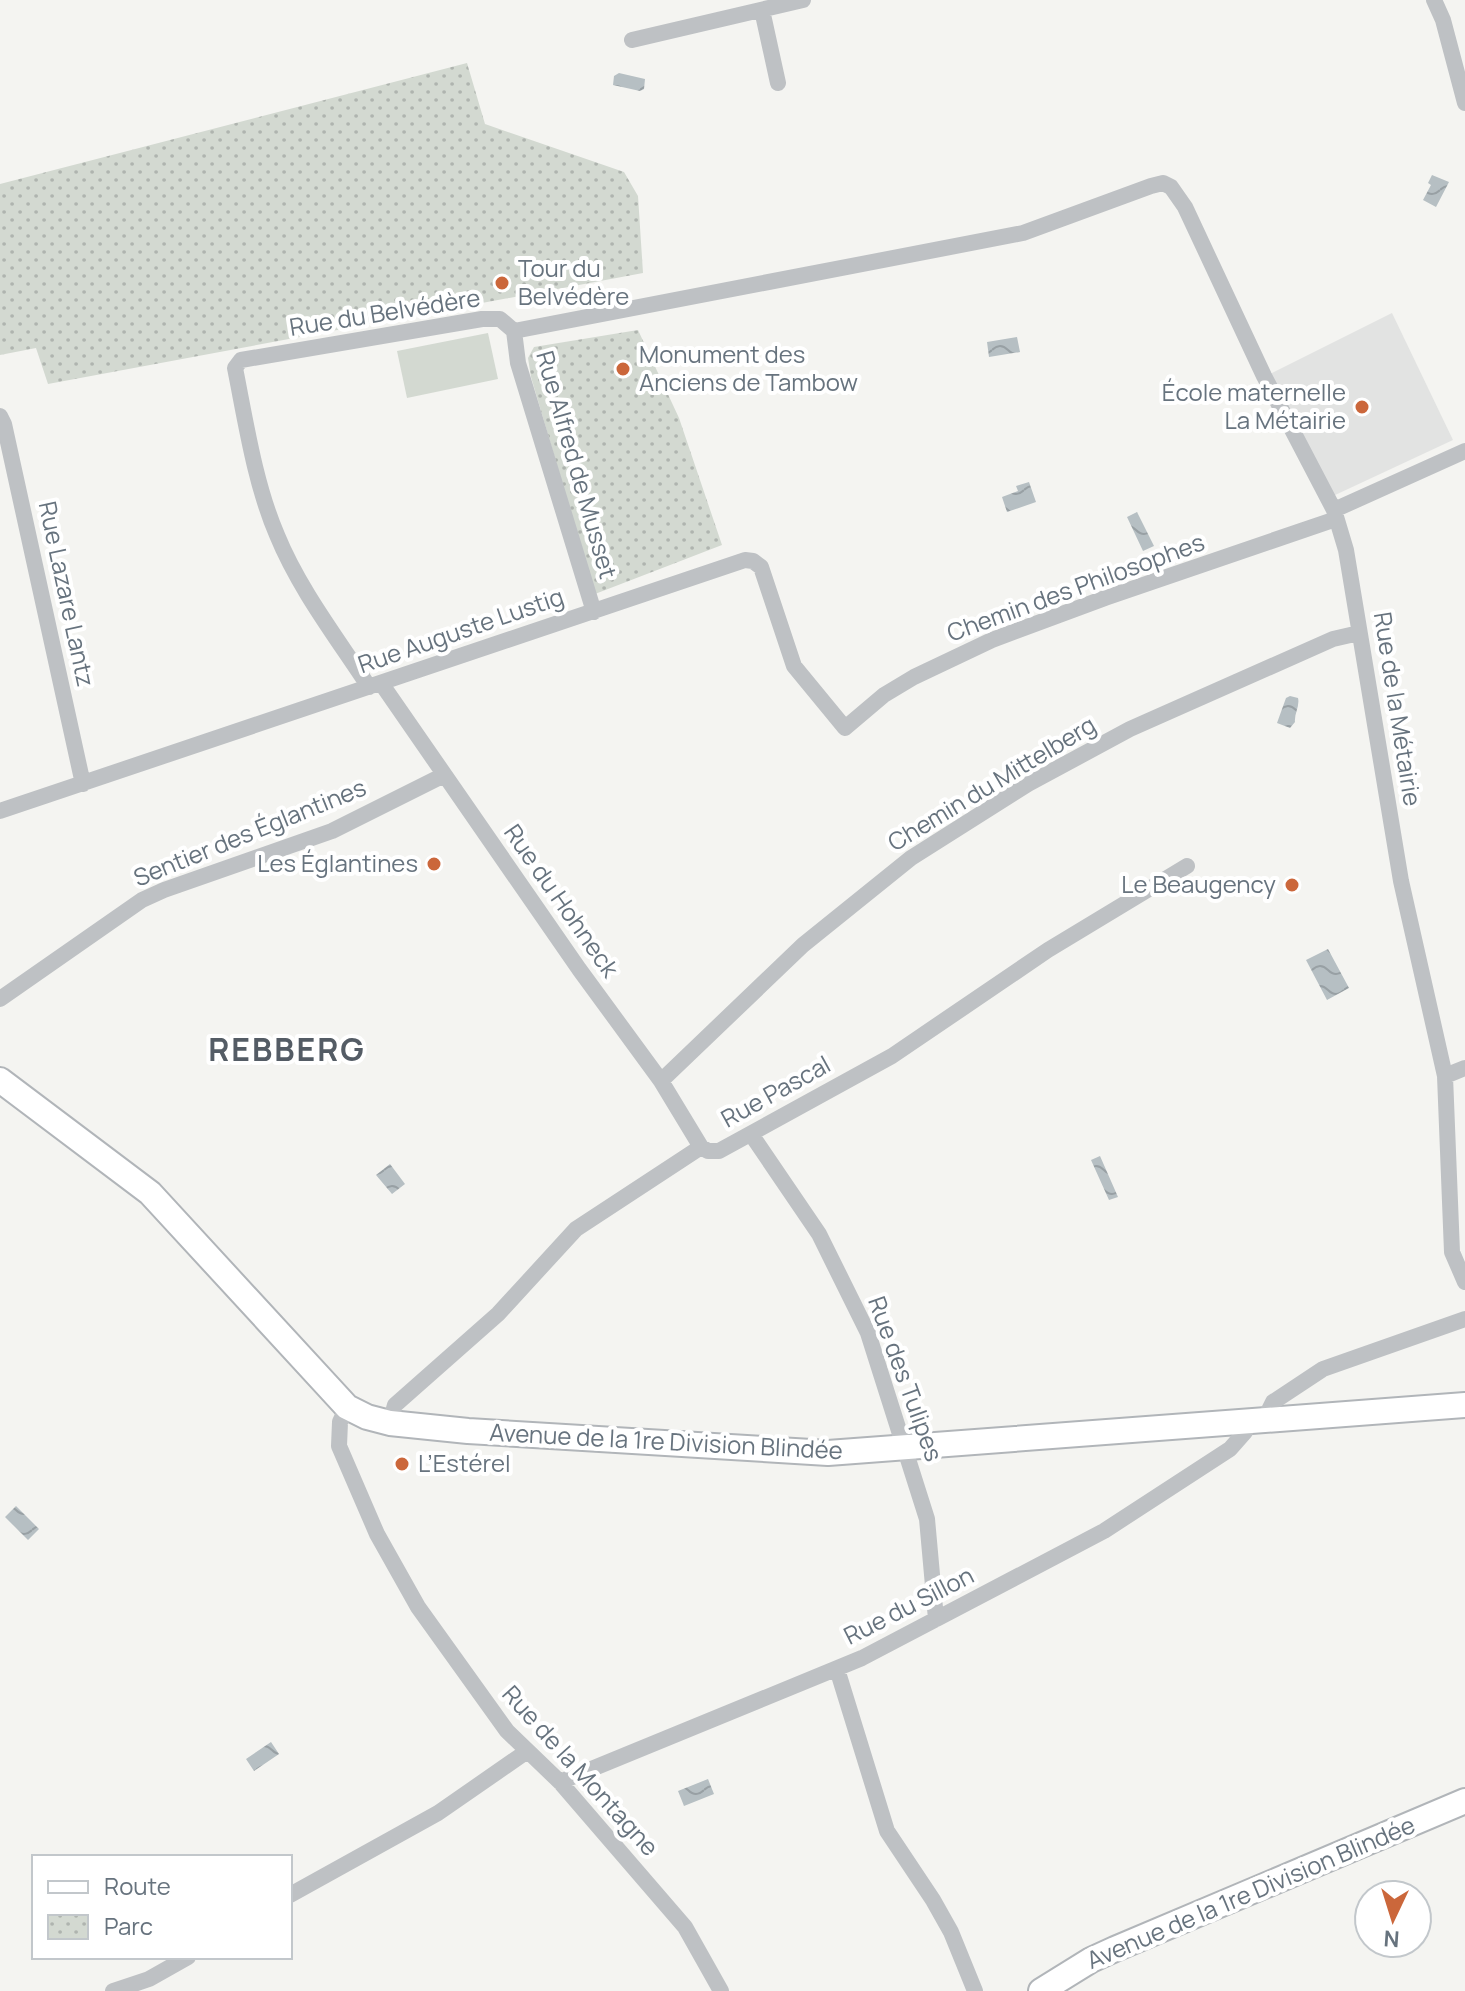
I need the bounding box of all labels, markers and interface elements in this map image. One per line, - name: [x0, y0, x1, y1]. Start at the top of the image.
- place label: Tour du Belvédère: [518, 251, 629, 312]
- marker: Tour du Belvédère: [493, 274, 511, 292]
- street label: Rue du Belvédère: [287, 280, 483, 343]
- place label: Monument des Anciens de Tambow: [639, 337, 858, 398]
- street label: Rue Alfred de Musset: [529, 347, 626, 582]
- marker: Monument des Anciens de Tambow: [614, 360, 632, 378]
- place label: École maternelle La Métairie: [1162, 375, 1346, 436]
- marker: École maternelle La Métairie: [1353, 398, 1371, 416]
- street label: Rue Lazare Lantz: [32, 498, 103, 689]
- street label: Chemin des Philosophes: [942, 525, 1209, 649]
- street label: Rue Auguste Lustig: [353, 579, 568, 680]
- street label: Rue de la Métairie: [1367, 609, 1430, 808]
- street label: Chemin du Mittelberg: [881, 707, 1101, 858]
- street label: Sentier des Églantines: [128, 770, 371, 893]
- street label: Rue du Hohneck: [497, 817, 628, 984]
- place label: Les Églantines: [257, 846, 418, 879]
- marker: Les Églantines: [425, 855, 443, 873]
- place label: Le Beaugency: [1121, 867, 1276, 900]
- marker: Le Beaugency: [1283, 876, 1301, 894]
- district label: REBBERG: [208, 1027, 366, 1071]
- street label: Rue Pascal: [715, 1047, 836, 1134]
- street label: Rue des Tulipes: [861, 1291, 952, 1466]
- street label: Avenue de la 1re Division Blindée: [489, 1415, 844, 1466]
- place label: L’Estérel: [418, 1446, 511, 1479]
- marker: L’Estérel: [393, 1455, 411, 1473]
- street label: Rue du Sillon: [838, 1558, 979, 1651]
- street label: Rue de la Montagne: [496, 1678, 667, 1862]
- street label: Avenue de la 1re Division Blindée: [1081, 1807, 1420, 1976]
- legend: [32, 1855, 292, 1959]
- text: Route: [104, 1869, 171, 1902]
- north arrow: [1353, 1879, 1433, 1959]
- text: Parc: [104, 1909, 153, 1942]
- text: N: [1383, 1923, 1401, 1954]

